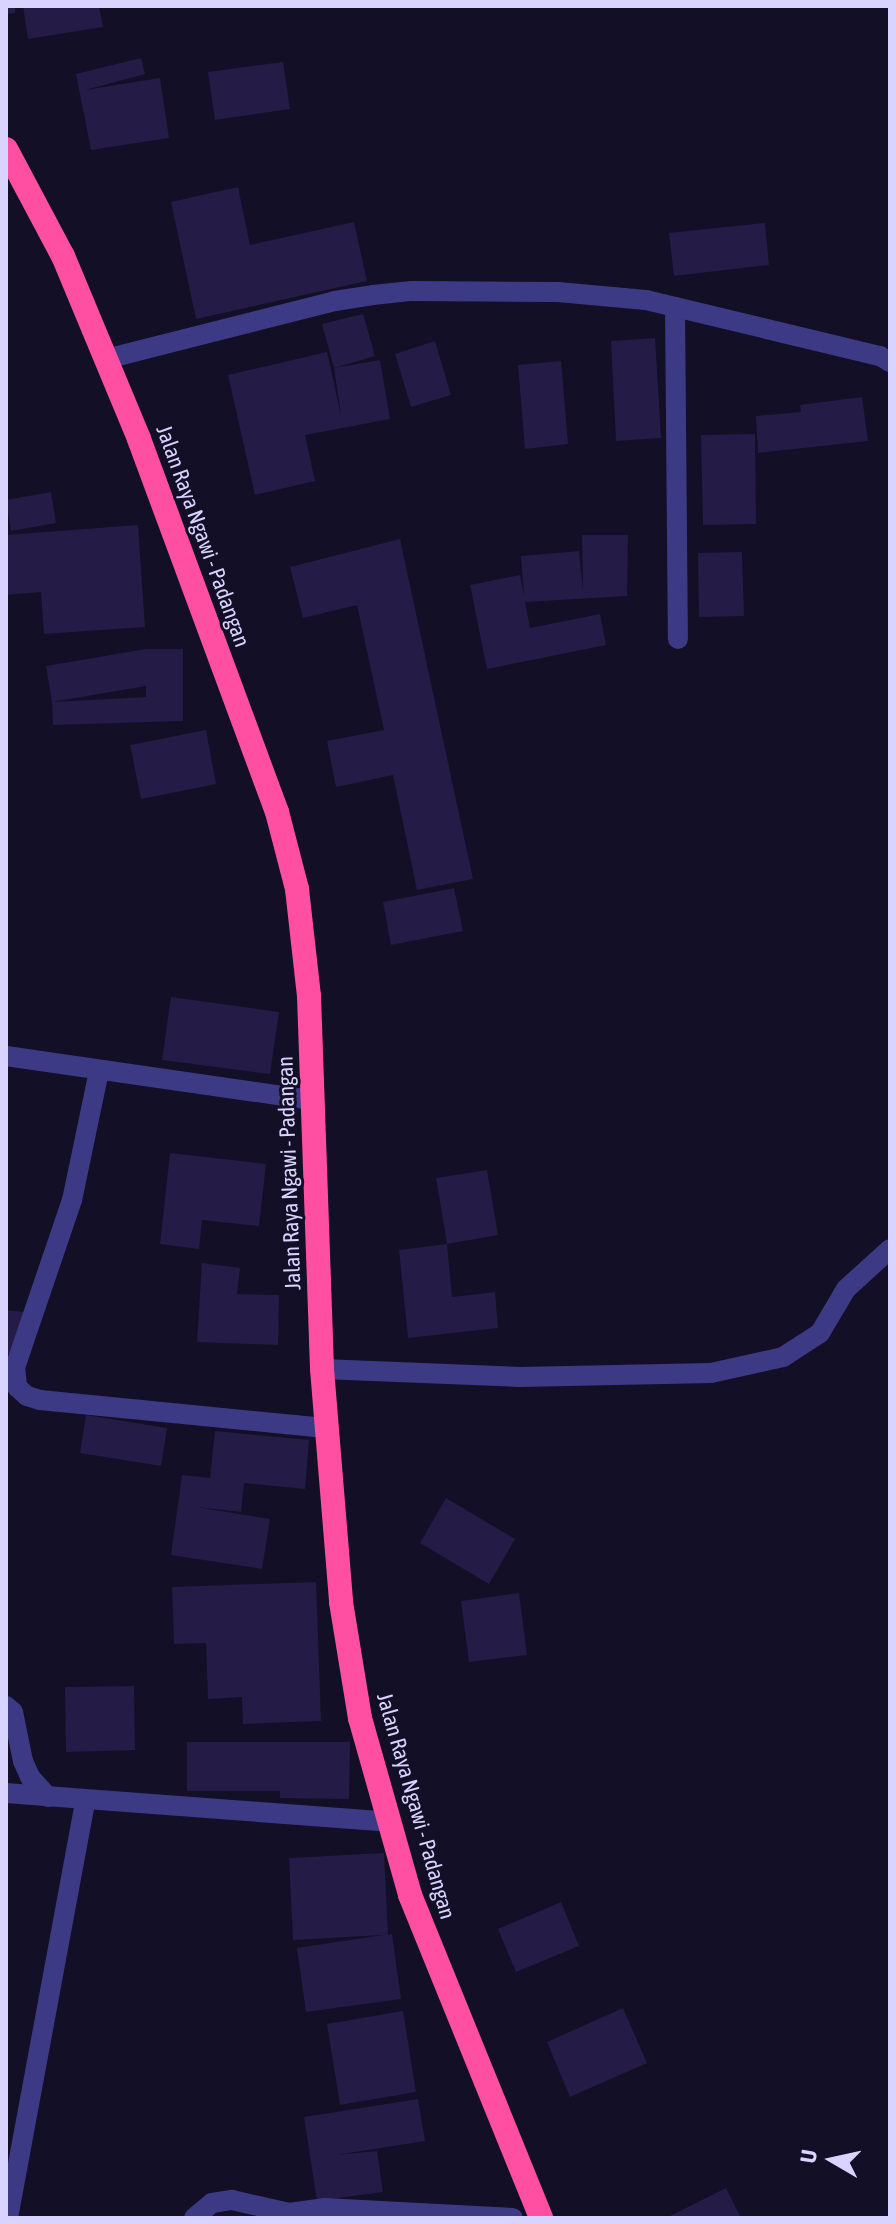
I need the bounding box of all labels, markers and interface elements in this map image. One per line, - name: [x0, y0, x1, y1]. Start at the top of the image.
- street label: Jalan Raya Ngawi - Padangan: [151, 421, 255, 651]
- street label: Jalan Raya Ngawi - Padangan: [272, 1056, 306, 1290]
- street label: Jalan Raya Ngawi - Padangan: [371, 1690, 461, 1922]
- north arrow: [792, 2120, 872, 2200]
- text: U: [794, 2148, 822, 2165]

